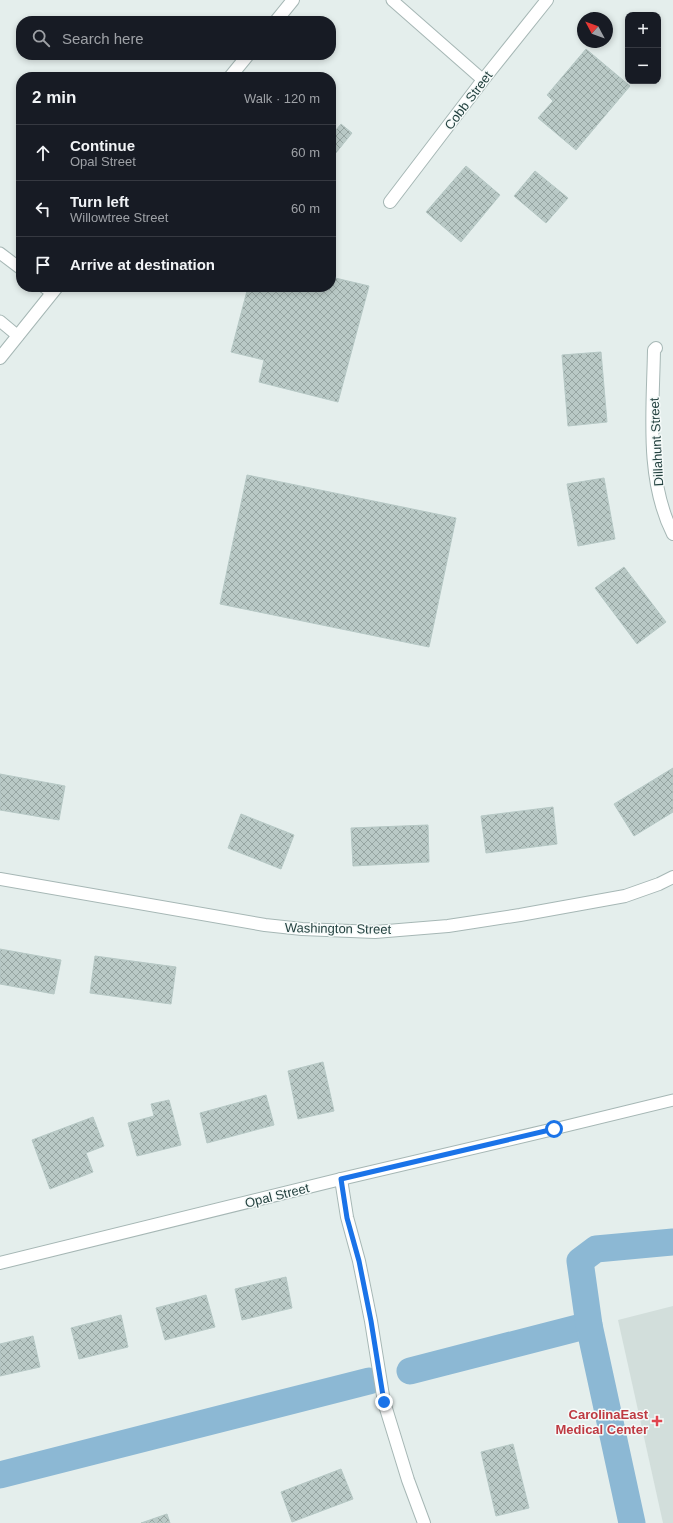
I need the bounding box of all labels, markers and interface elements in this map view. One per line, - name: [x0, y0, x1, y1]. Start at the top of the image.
- north arrow: [577, 12, 613, 48]
- map controls: [625, 12, 661, 84]
- button: +: [625, 12, 661, 48]
- search box: [16, 16, 336, 60]
- icon: search: [30, 27, 52, 49]
- text: Search here: [62, 30, 144, 47]
- button: −: [625, 48, 661, 84]
- street label: Cobb Street: [442, 68, 495, 133]
- text: 2 min: [32, 88, 76, 107]
- text: Walk · 120 m: [244, 91, 320, 106]
- text: Continue: [70, 137, 135, 154]
- icon: ahead: [32, 142, 54, 164]
- text: 60 m: [291, 145, 320, 160]
- text: Opal Street: [70, 154, 136, 169]
- text: Turn left: [70, 193, 129, 210]
- icon: left: [32, 198, 54, 220]
- text: 60 m: [291, 201, 320, 216]
- text: Willowtree Street: [70, 210, 168, 225]
- icon: arrive: [32, 254, 54, 276]
- text: Arrive at destination: [70, 256, 215, 273]
- street label: Dillahunt Street: [647, 397, 666, 487]
- street label: Washington Street: [285, 920, 392, 937]
- route start: [545, 1120, 563, 1138]
- street label: Opal Street: [243, 1180, 311, 1211]
- route end: [375, 1393, 393, 1411]
- place label: CarolinaEast Medical Center: [556, 1407, 649, 1437]
- marker: CarolinaEast Medical Center: [651, 1415, 663, 1427]

